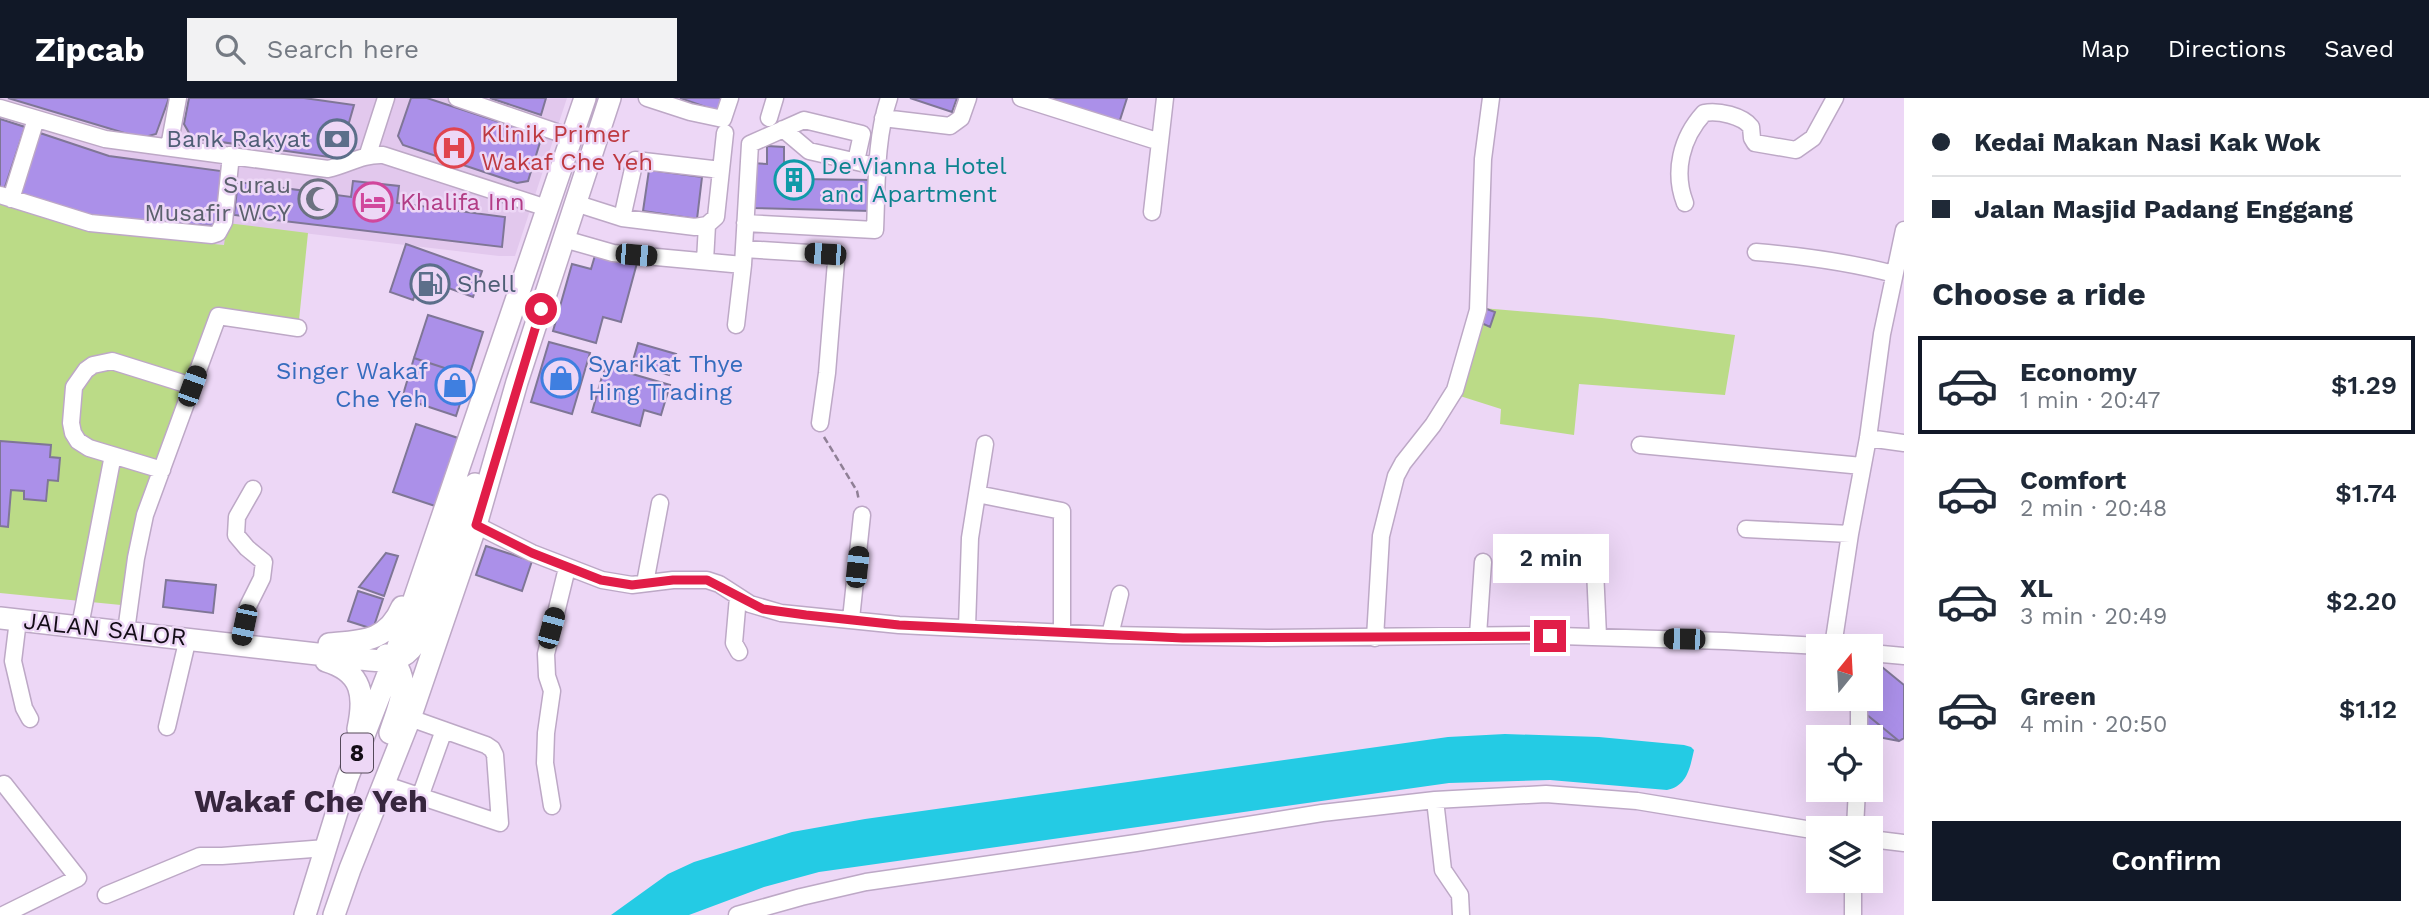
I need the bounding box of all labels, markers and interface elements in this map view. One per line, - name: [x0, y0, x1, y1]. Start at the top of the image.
- search box: [187, 18, 677, 81]
- text: Zipcab: [35, 30, 145, 69]
- icon: search: [211, 30, 249, 68]
- text: Search here: [267, 34, 419, 64]
- text: Map: [2081, 35, 2130, 63]
- text: Directions: [2168, 35, 2286, 63]
- text: Saved: [2324, 35, 2394, 63]
- bank icon: Bank Rakyat: [316, 118, 358, 160]
- place label: Klinik Primer Wakaf Che Yeh: [481, 120, 653, 176]
- place label: Bank Rakyat: [166, 125, 310, 153]
- hospital icon: Klinik Primer Wakaf Che Yeh: [433, 127, 475, 169]
- text: Kedai Makan Nasi Kak Wok: [1974, 127, 2321, 157]
- place label: De'Vianna Hotel and Apartment: [821, 152, 1007, 208]
- building icon: De'Vianna Hotel and Apartment: [773, 159, 815, 201]
- place label: Surau Musafir WCY: [144, 171, 291, 227]
- mosque icon: Surau Musafir WCY: [297, 178, 339, 220]
- hotel icon: Khalifa Inn: [352, 181, 394, 223]
- place label: Khalifa Inn: [400, 188, 525, 216]
- text: Jalan Masjid Padang Enggang: [1974, 194, 2353, 224]
- car: [804, 242, 847, 266]
- car: [615, 243, 658, 267]
- fuel station icon: Shell: [409, 263, 451, 305]
- place label: Shell: [457, 270, 516, 298]
- text: Choose a ride: [1932, 275, 2146, 313]
- route start: [525, 293, 557, 325]
- place label: Syarikat Thye Hing Trading: [588, 350, 743, 406]
- icon: car: [1936, 354, 1999, 417]
- place label: Singer Wakaf Che Yeh: [276, 357, 429, 413]
- shop icon: Syarikat Thye Hing Trading: [540, 357, 582, 399]
- text: Economy: [2020, 357, 2137, 387]
- car: [175, 363, 210, 409]
- shop icon: Singer Wakaf Che Yeh: [434, 364, 476, 406]
- text: $1.29: [2331, 370, 2397, 400]
- text: 1 min · 20:47: [2020, 387, 2160, 414]
- icon: car: [1936, 462, 1999, 525]
- text: Comfort: [2020, 465, 2126, 495]
- text: $1.74: [2335, 478, 2397, 508]
- text: 2 min · 20:48: [2020, 495, 2167, 522]
- callout: 2 min: [1492, 534, 1608, 584]
- car: [845, 545, 870, 589]
- text: 2 min: [1519, 545, 1583, 572]
- icon: car: [1936, 570, 1999, 633]
- text: XL: [2020, 573, 2053, 603]
- text: $2.20: [2326, 586, 2397, 616]
- car: [230, 602, 259, 648]
- text: 3 min · 20:49: [2020, 603, 2167, 630]
- car: [536, 605, 567, 651]
- street label: JALAN SALOR: [22, 607, 188, 651]
- route end: [1534, 620, 1566, 652]
- car: [1663, 628, 1706, 650]
- north arrow: [1806, 634, 1883, 710]
- map controls: [1806, 634, 1883, 893]
- icon: car: [1936, 678, 1999, 741]
- text: Green: [2020, 681, 2096, 711]
- text: $1.12: [2339, 694, 2397, 724]
- text: 4 min · 20:50: [2020, 711, 2167, 738]
- button: locate: [1806, 725, 1883, 802]
- road number: 8: [341, 734, 373, 772]
- district label: Wakaf Che Yeh: [194, 782, 428, 820]
- button: layers: [1806, 816, 1883, 893]
- button: Confirm: [1932, 821, 2401, 901]

